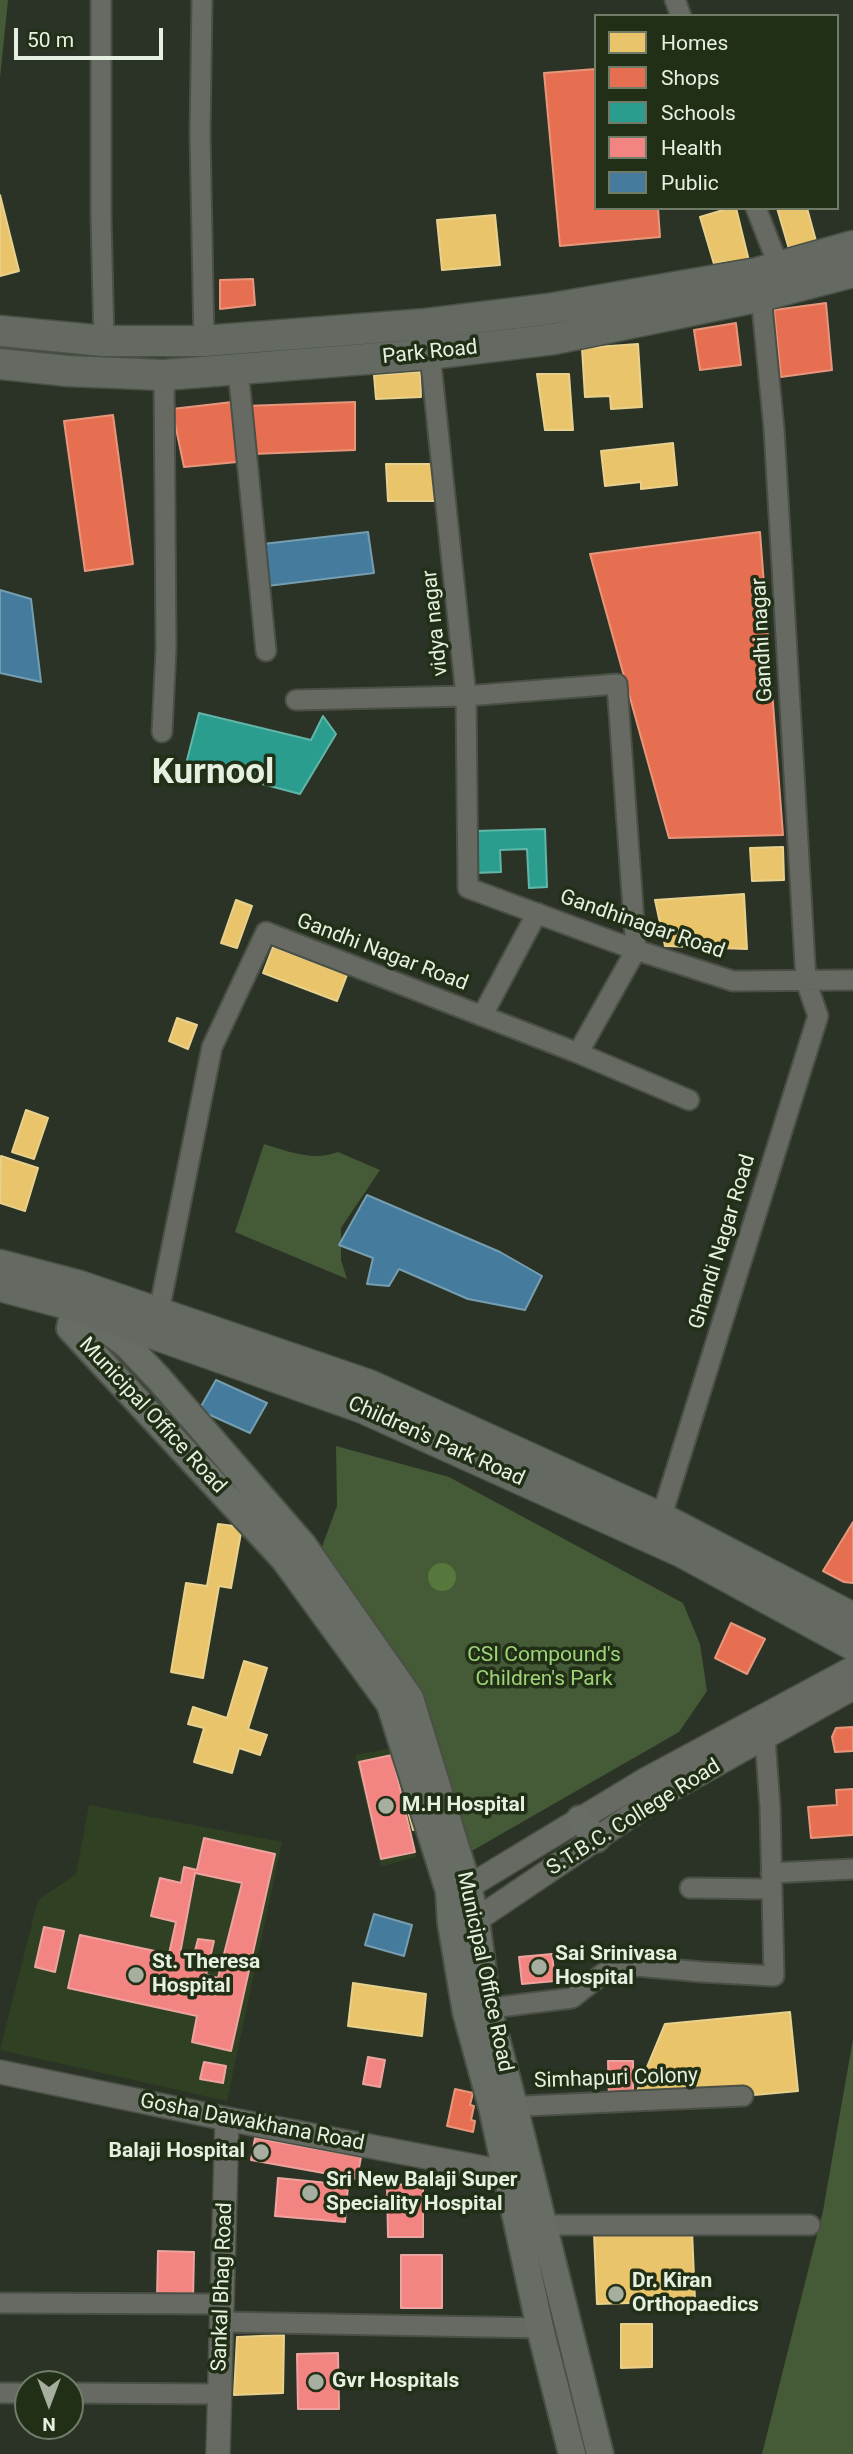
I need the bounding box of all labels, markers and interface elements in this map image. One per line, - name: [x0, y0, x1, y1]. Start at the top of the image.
- scale bar: [18, 14, 166, 58]
- legend: [594, 14, 839, 210]
- text: 50 m: [27, 28, 74, 52]
- text: Homes: [661, 31, 728, 55]
- text: Shops: [661, 66, 720, 90]
- text: Schools: [661, 101, 736, 125]
- text: Health: [661, 136, 722, 160]
- text: Public: [661, 171, 719, 195]
- street label: Park Road: [381, 335, 479, 371]
- street label: vidya nagar: [418, 569, 454, 677]
- street label: Gandhi nagar: [747, 577, 779, 703]
- district label: Kurnool: [152, 753, 274, 795]
- street label: Gandhinagar Road: [556, 885, 728, 965]
- street label: Gandhi Nagar Road: [293, 909, 471, 997]
- street label: Ghandi Nagar Road: [684, 1152, 762, 1332]
- street label: Municipal Office Road: [73, 1333, 231, 1499]
- street label: Children's Park Road: [344, 1392, 528, 1492]
- park label: CSI Compound's Children's Park: [467, 1643, 621, 1693]
- street label: S.T.B.C. College Road: [542, 1754, 726, 1882]
- place label: M.H Hospital: [402, 1793, 525, 1819]
- marker: M.H Hospital: [376, 1796, 396, 1816]
- street label: Municipal Office Road: [450, 1870, 518, 2074]
- place label: Sai Srinivasa Hospital: [555, 1942, 677, 1992]
- place label: St. Theresa Hospital: [152, 1950, 260, 2000]
- marker: Sai Srinivasa Hospital: [529, 1957, 549, 1977]
- marker: St. Theresa Hospital: [126, 1965, 146, 1985]
- street label: Simhapuri Colony: [534, 2064, 698, 2094]
- street label: Gosha Dawakhana Road: [138, 2089, 366, 2157]
- place label: Balaji Hospital: [109, 2139, 245, 2165]
- marker: Balaji Hospital: [251, 2142, 271, 2162]
- place label: Sri New Balaji Super Speciality Hospital: [326, 2168, 517, 2218]
- marker: Sri New Balaji Super Speciality Hospital: [300, 2183, 320, 2203]
- street label: Sankal Bhag Road: [207, 2202, 239, 2372]
- place label: Dr. Kiran Orthopaedics: [632, 2269, 759, 2319]
- marker: Dr. Kiran Orthopaedics: [606, 2284, 626, 2304]
- place label: Gvr Hospitals: [332, 2369, 459, 2395]
- north arrow: [14, 2370, 84, 2440]
- marker: Gvr Hospitals: [306, 2372, 326, 2392]
- text: N: [42, 2413, 56, 2436]

